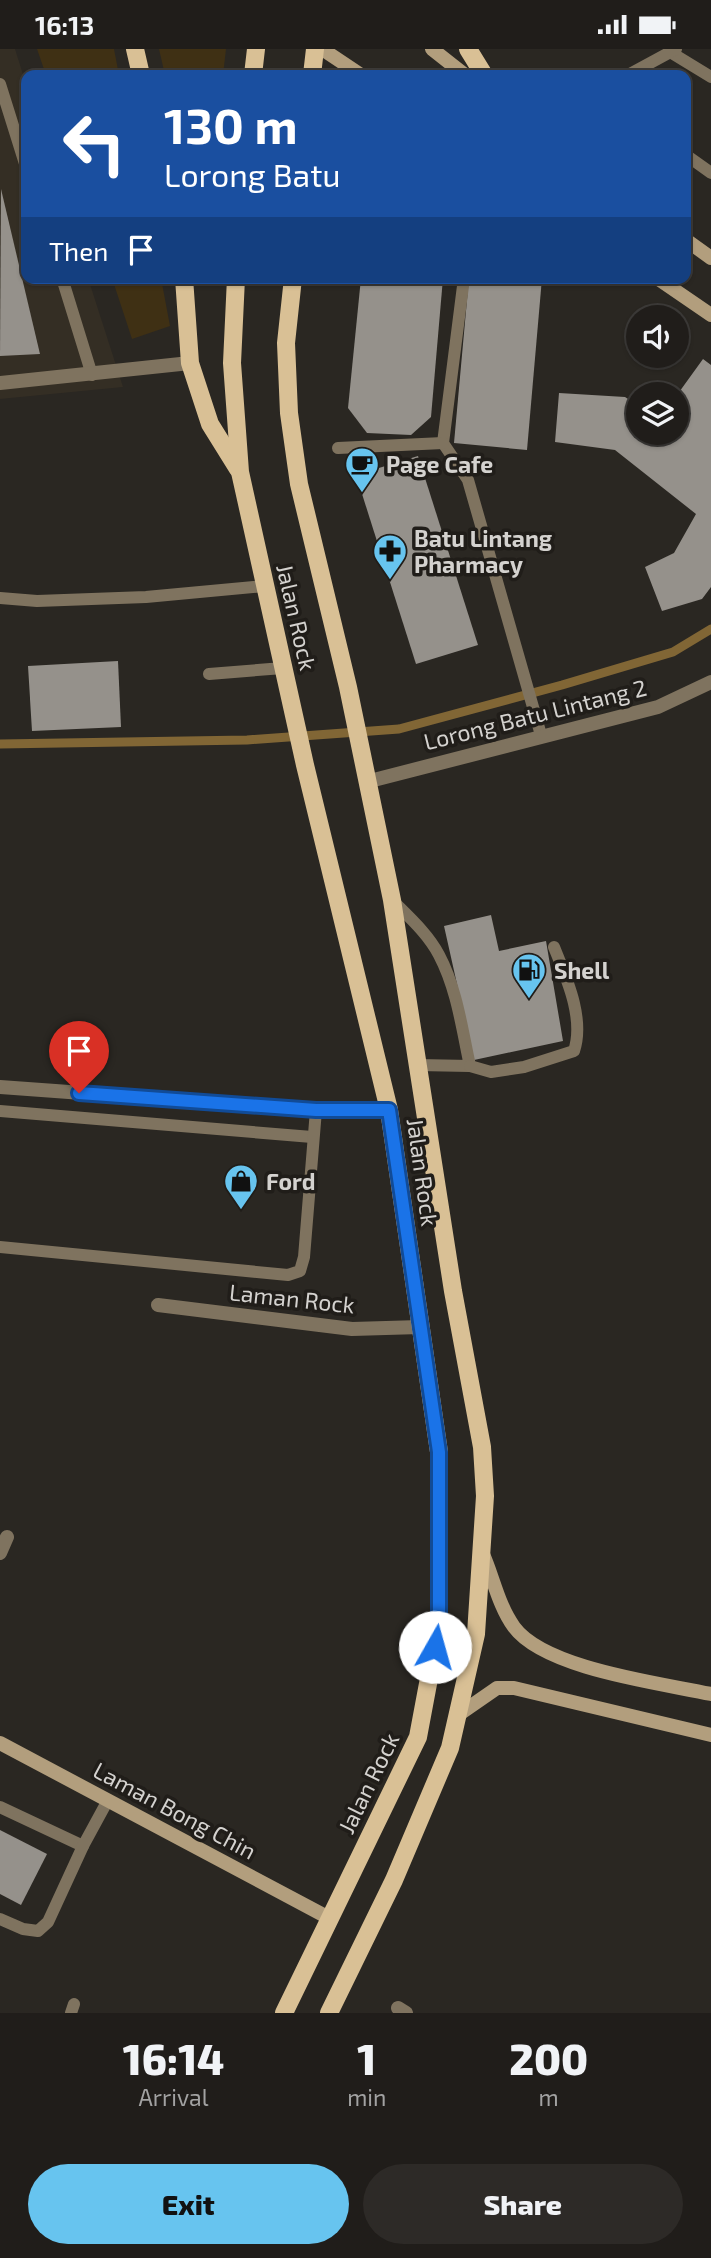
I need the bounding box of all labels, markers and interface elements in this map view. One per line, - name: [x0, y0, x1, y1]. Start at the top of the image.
- text: 16:13: [35, 9, 94, 40]
- text: 130 m: [164, 95, 298, 154]
- icon: left: [49, 98, 140, 189]
- text: Lorong Batu: [164, 155, 341, 193]
- icon: arrive: [122, 231, 160, 269]
- text: Then: [49, 235, 108, 266]
- map controls: [626, 305, 689, 445]
- button: sound: [626, 305, 689, 368]
- button: layers: [626, 382, 689, 445]
- cafe icon: Page Cafe: [343, 445, 381, 494]
- place label: Page Cafe: [386, 450, 493, 478]
- place label: Batu Lintang Pharmacy: [414, 524, 553, 578]
- pharmacy icon: Batu Lintang Pharmacy: [371, 532, 409, 581]
- street label: Jalan Rock: [271, 561, 323, 673]
- street label: Lorong Batu Lintang 2: [421, 673, 649, 755]
- fuel station icon: Shell: [510, 951, 548, 1000]
- place label: Shell: [554, 956, 610, 984]
- pin: [49, 1021, 109, 1093]
- icon: arrive: [60, 1032, 98, 1070]
- street label: Jalan Rock: [402, 1116, 444, 1228]
- shop icon: Ford: [222, 1162, 260, 1211]
- place label: Ford: [266, 1167, 315, 1195]
- street label: Laman Rock: [228, 1277, 356, 1319]
- position arrow: [398, 1610, 472, 1684]
- street label: Jalan Rock: [332, 1728, 404, 1838]
- street label: Laman Bong Chin: [89, 1755, 261, 1865]
- text: 16:14: [123, 2033, 224, 2083]
- text: 1: [357, 2033, 376, 2083]
- text: 200: [509, 2033, 588, 2083]
- text: Arrival: [139, 2083, 209, 2111]
- text: min: [347, 2083, 386, 2111]
- text: m: [539, 2083, 559, 2111]
- button: Exit: [28, 2164, 349, 2244]
- button: Share: [363, 2164, 683, 2244]

